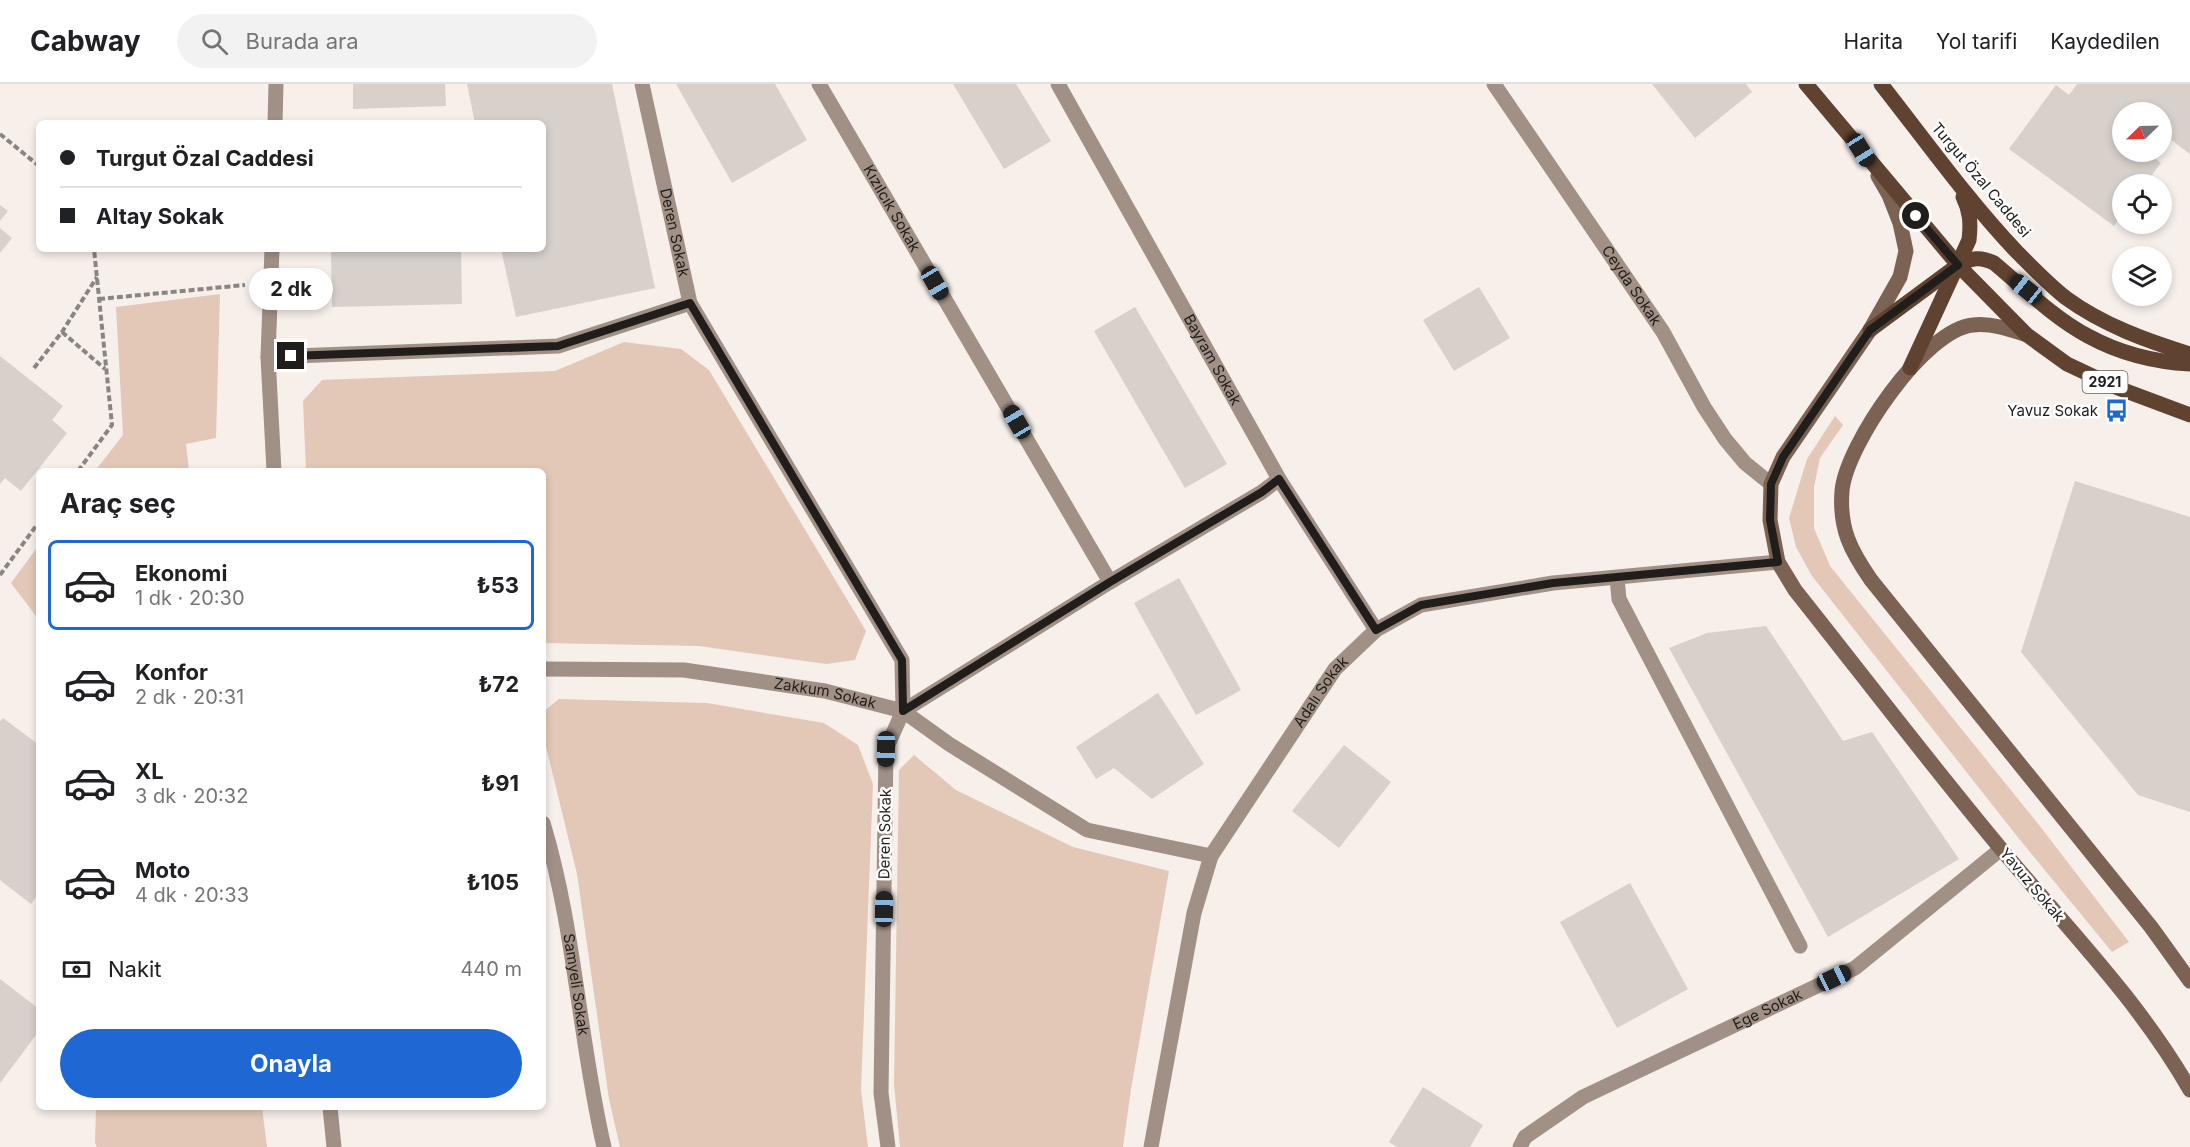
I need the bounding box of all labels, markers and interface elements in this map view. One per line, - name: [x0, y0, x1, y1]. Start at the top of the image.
- search box: [177, 14, 597, 68]
- text: Cabway: [30, 24, 141, 58]
- icon: search: [198, 25, 231, 58]
- text: Burada ara: [246, 28, 359, 54]
- text: Harita: [1844, 29, 1903, 54]
- text: Yol tarifi: [1936, 29, 2017, 54]
- text: Kaydedilen: [2050, 29, 2160, 54]
- north arrow: [2112, 102, 2172, 162]
- map controls: [2112, 102, 2172, 306]
- street label: Turgut Özal Caddesi: [1928, 118, 2035, 241]
- car: [1844, 130, 1878, 170]
- text: Turgut Özal Caddesi: [96, 145, 314, 171]
- street label: Kızılcık Sokak: [859, 161, 925, 256]
- button: locate: [2112, 174, 2172, 234]
- street label: Deren Sokak: [656, 186, 694, 279]
- route start: [1902, 202, 1929, 229]
- text: Altay Sokak: [96, 203, 224, 229]
- street label: Ceyda Sokak: [1598, 242, 1666, 330]
- button: layers: [2112, 246, 2172, 306]
- car: [918, 263, 952, 303]
- callout: 2 dk: [249, 269, 333, 311]
- car: [2006, 271, 2046, 307]
- text: 2 dk: [270, 277, 312, 301]
- street label: Bayram Sokak: [1180, 311, 1246, 409]
- route end: [277, 342, 304, 369]
- road number: 2921: [2082, 371, 2128, 393]
- bus stop icon: Yavuz Sokak: [2103, 398, 2129, 424]
- place label: Yavuz Sokak: [2007, 401, 2099, 420]
- car: [1000, 402, 1034, 442]
- text: Araç seç: [60, 487, 176, 520]
- icon: car: [63, 558, 117, 612]
- text: Ekonomi: [135, 560, 227, 586]
- text: ₺53: [477, 572, 519, 598]
- text: 1 dk · 20:30: [135, 586, 245, 610]
- street label: Adalı Sokak: [1289, 651, 1352, 731]
- icon: car: [63, 657, 117, 711]
- text: Konfor: [135, 659, 208, 685]
- text: ₺72: [478, 671, 519, 697]
- street label: Zakkum Sokak: [773, 674, 879, 713]
- text: 2 dk · 20:31: [135, 685, 244, 709]
- car: [877, 731, 895, 767]
- icon: car: [63, 756, 117, 810]
- text: XL: [135, 758, 164, 784]
- text: ₺91: [481, 770, 519, 796]
- text: 3 dk · 20:32: [135, 784, 248, 808]
- street label: Deren Sokak: [874, 788, 895, 879]
- street label: Yavuz Sokak: [1996, 844, 2069, 926]
- icon: car: [63, 855, 117, 909]
- text: Moto: [135, 857, 190, 883]
- text: ₺105: [466, 869, 519, 895]
- text: 4 dk · 20:33: [135, 883, 249, 907]
- car: [875, 891, 893, 927]
- street label: Samyeli Sokak: [559, 932, 594, 1037]
- icon: cash: [60, 953, 93, 986]
- text: Nakit: [108, 956, 162, 982]
- text: 440 m: [460, 957, 522, 981]
- car: [1814, 962, 1854, 994]
- street label: Ege Sokak: [1730, 984, 1806, 1034]
- button: Onayla: [60, 1029, 522, 1098]

